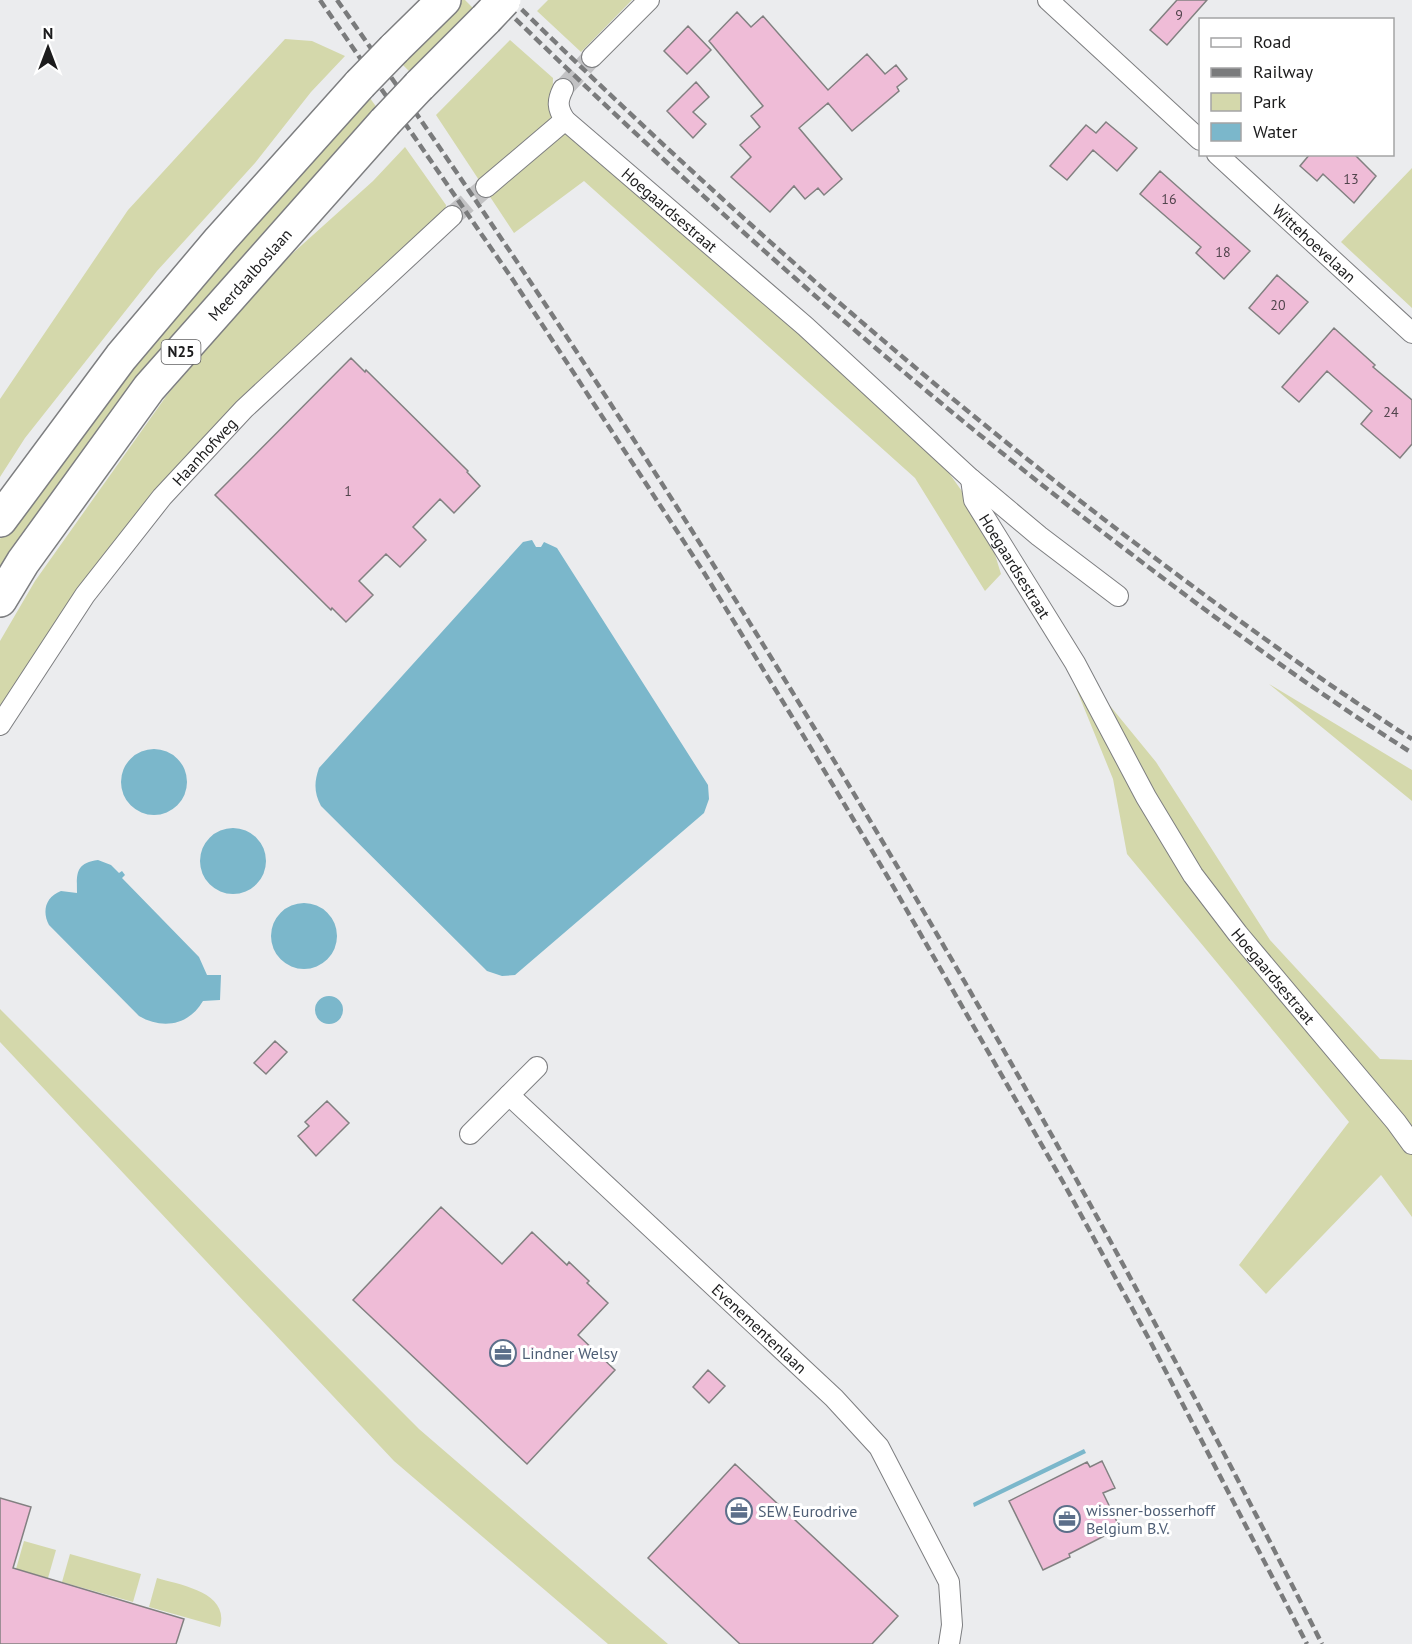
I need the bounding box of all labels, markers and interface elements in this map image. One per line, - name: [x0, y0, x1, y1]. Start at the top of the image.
- house number: 9: [1175, 6, 1183, 24]
- north arrow: [18, 18, 78, 78]
- legend: [1199, 18, 1394, 156]
- text: N: [43, 23, 53, 43]
- text: Road: [1253, 30, 1291, 53]
- text: Railway: [1253, 60, 1314, 83]
- text: Park: [1253, 90, 1286, 113]
- text: Water: [1253, 120, 1297, 143]
- street label: Hoegaardsestraat: [618, 163, 722, 257]
- house number: 13: [1343, 170, 1359, 188]
- house number: 16: [1161, 190, 1177, 208]
- street label: Wittehoevelaan: [1268, 200, 1360, 287]
- street label: Meerdaalboslaan: [204, 224, 296, 325]
- house number: 18: [1215, 243, 1231, 261]
- house number: 20: [1270, 296, 1286, 314]
- road number: N25: [162, 340, 201, 364]
- house number: 24: [1383, 403, 1399, 421]
- street label: Haanhofweg: [168, 413, 241, 490]
- house number: 1: [344, 482, 352, 500]
- street label: Hoegaardsestraat: [975, 510, 1055, 623]
- street label: Hoegaardsestraat: [1227, 924, 1320, 1029]
- street label: Evenementenlaan: [708, 1279, 811, 1378]
- office icon: Lindner Welsy: [488, 1338, 518, 1368]
- place label: Lindner Welsy: [522, 1343, 618, 1363]
- office icon: SEW Eurodrive: [724, 1496, 754, 1526]
- place label: wissner-bosserhoff Belgium B.V.: [1086, 1500, 1216, 1538]
- place label: SEW Eurodrive: [758, 1501, 857, 1521]
- office icon: wissner-bosserhoff Belgium B.V.: [1052, 1504, 1082, 1534]

